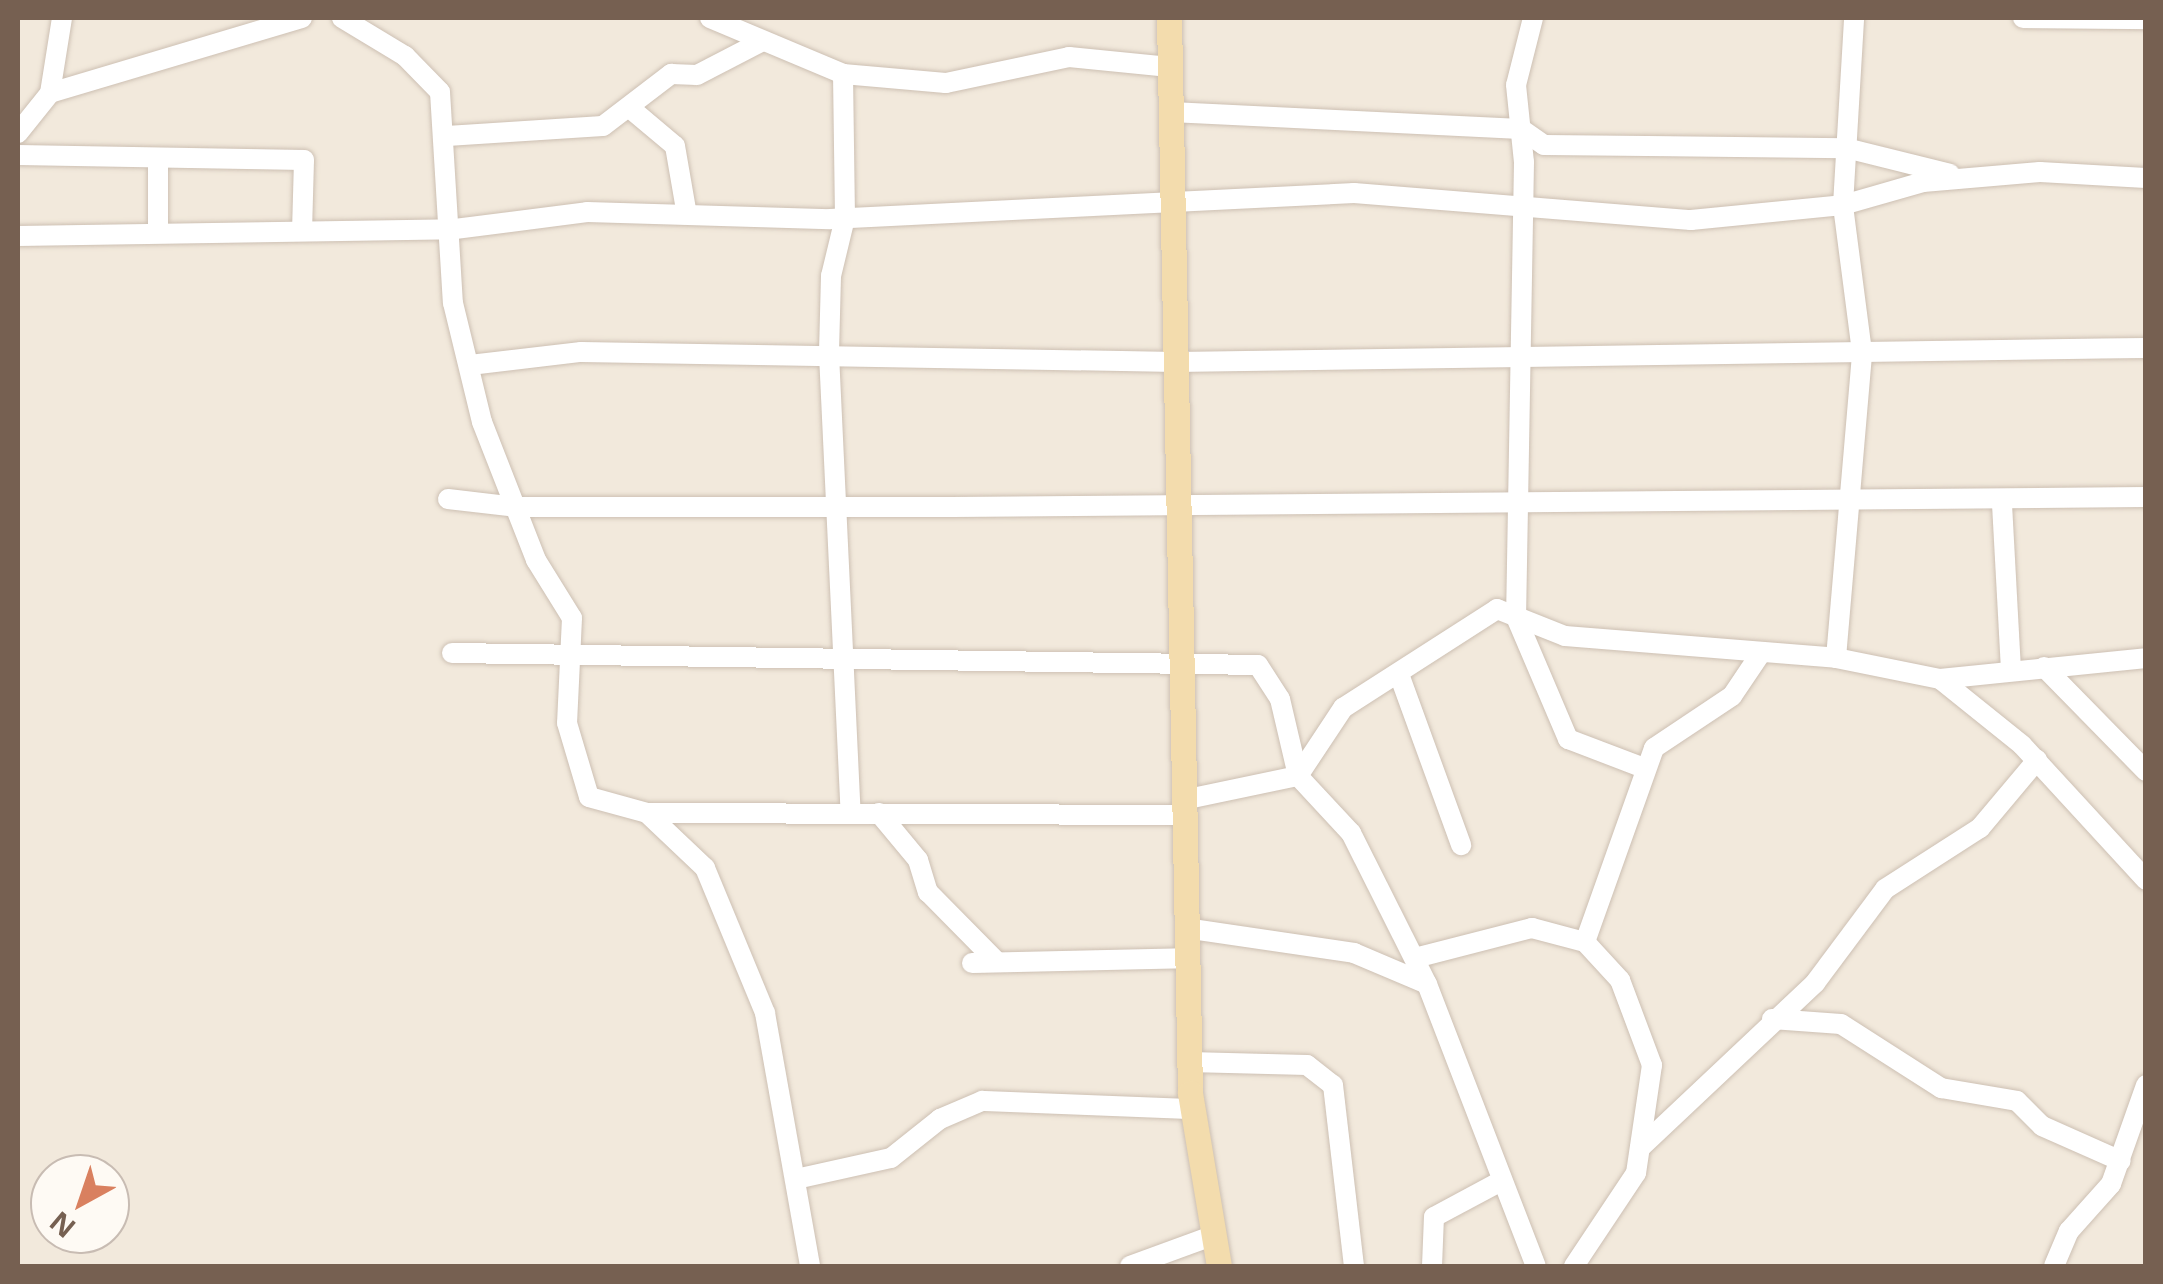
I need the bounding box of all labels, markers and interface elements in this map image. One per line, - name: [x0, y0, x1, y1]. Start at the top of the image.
- north arrow: [30, 1154, 130, 1254]
- text: N: [41, 1204, 83, 1247]

